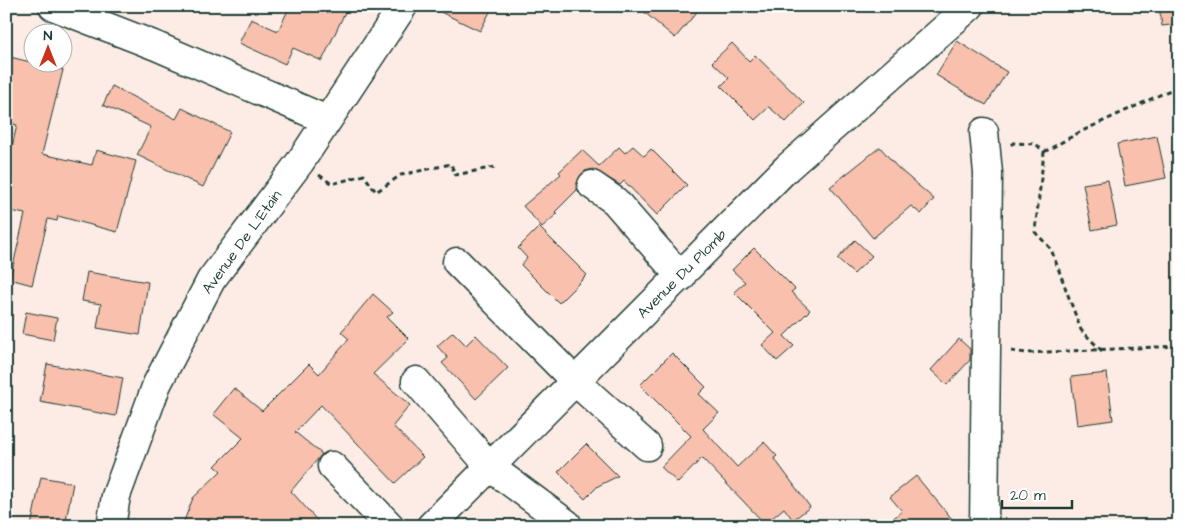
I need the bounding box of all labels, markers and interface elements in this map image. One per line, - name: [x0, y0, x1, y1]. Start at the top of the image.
- north arrow: [22, 22, 72, 72]
- text: N: [44, 26, 53, 46]
- street label: Avenue De L'Etain: [197, 185, 287, 298]
- street label: Avenue Du Plomb: [633, 224, 732, 323]
- scale bar: [1002, 477, 1072, 509]
- text: 20 m: [1010, 485, 1046, 506]

